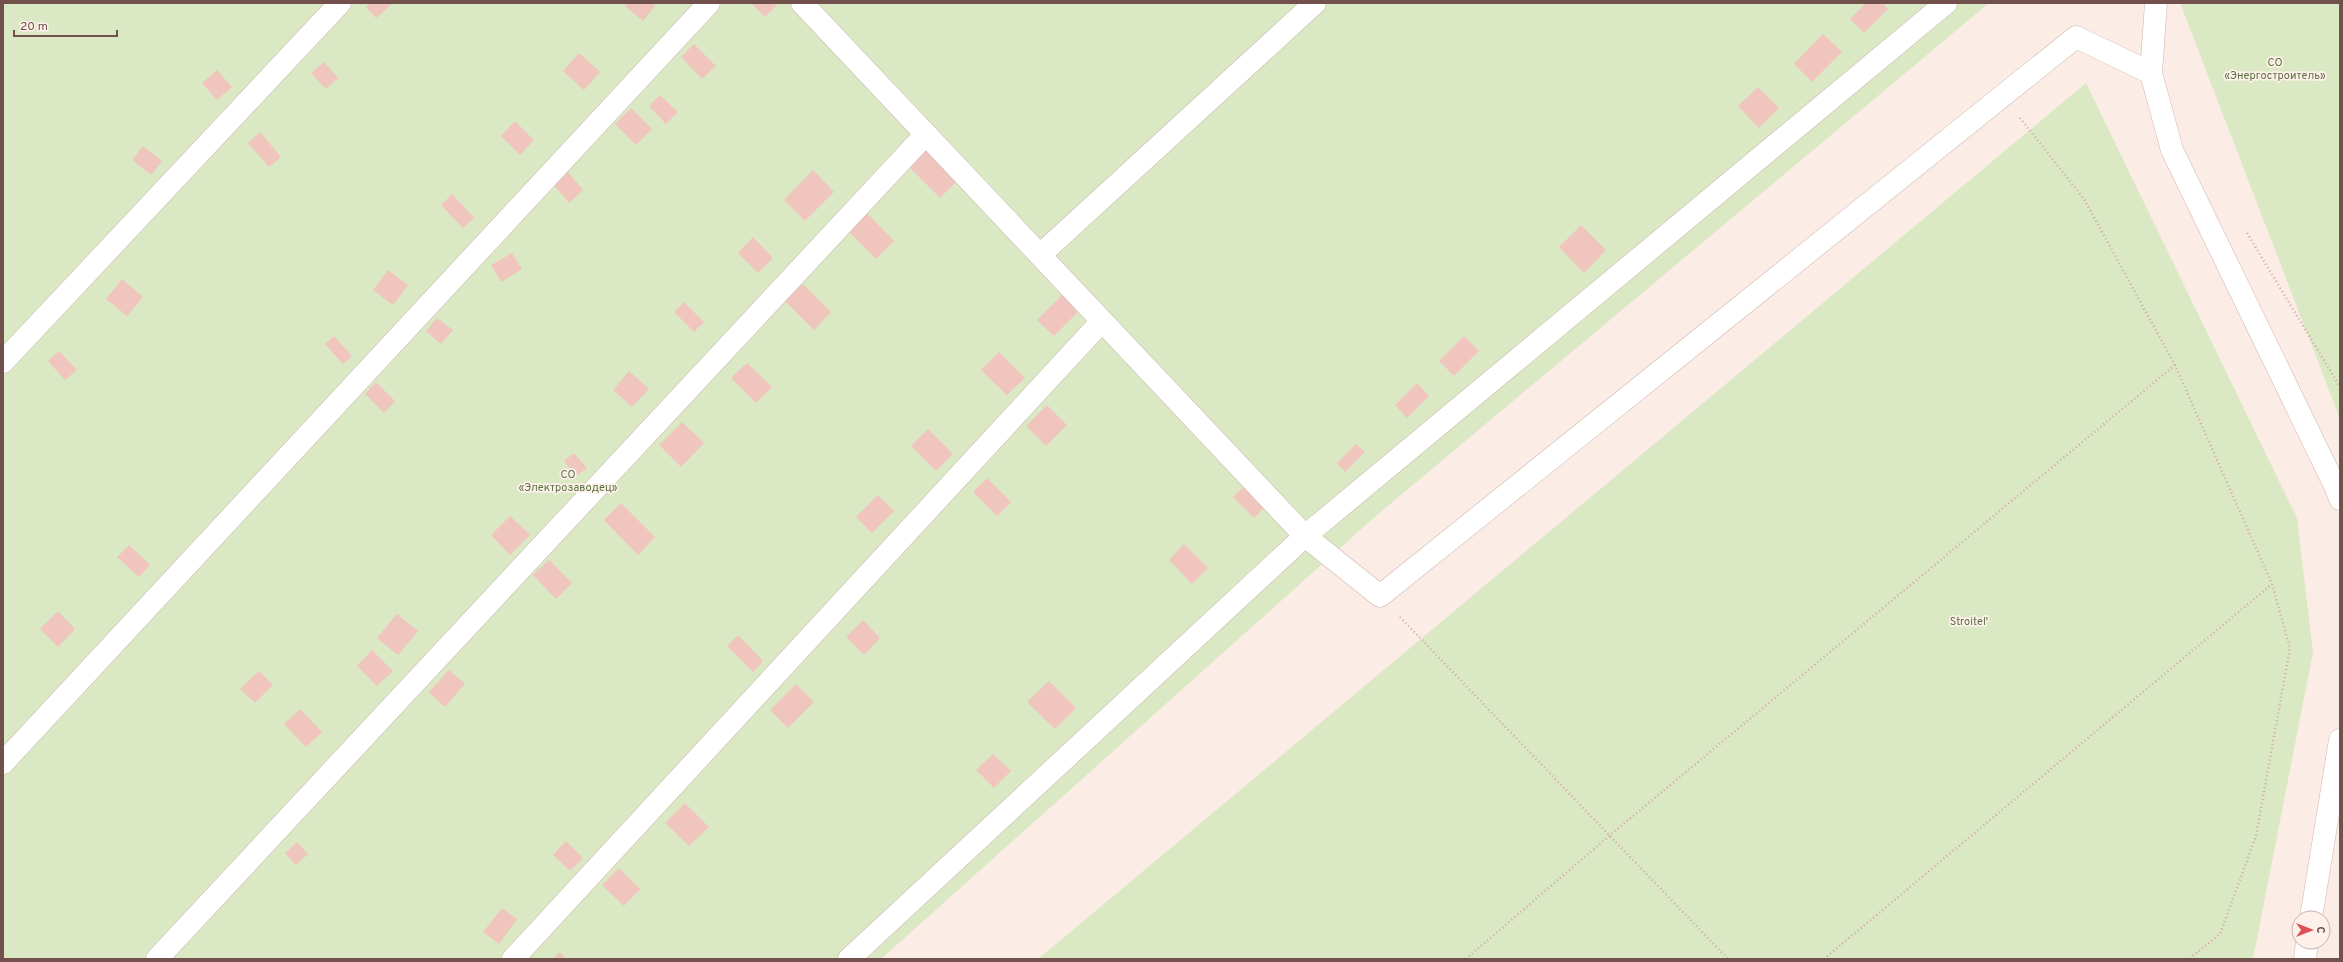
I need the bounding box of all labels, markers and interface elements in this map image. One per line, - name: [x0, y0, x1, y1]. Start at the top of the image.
- scale bar: [14, 12, 117, 38]
- text: 20 m: [20, 19, 48, 35]
- park label: СО «Энергостроитель»: [2224, 56, 2326, 83]
- park label: СО «Электрозаводец»: [519, 468, 618, 495]
- park label: Stroitel': [1950, 615, 1988, 629]
- north arrow: [2291, 910, 2331, 950]
- text: С: [2313, 926, 2327, 934]

